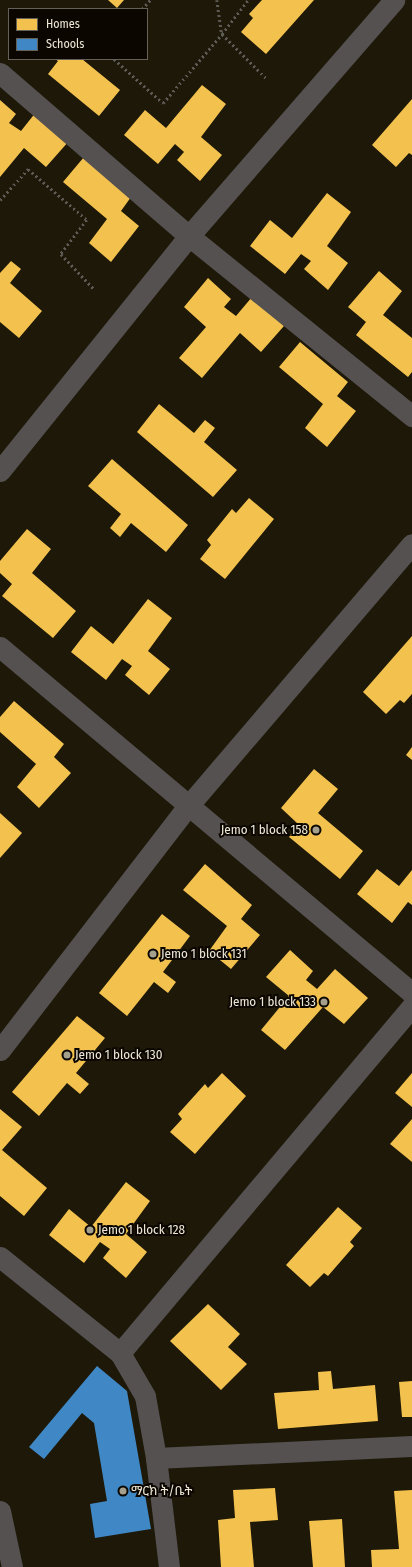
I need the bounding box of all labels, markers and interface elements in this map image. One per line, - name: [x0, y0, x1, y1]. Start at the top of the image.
- legend: [8, 8, 148, 60]
- text: Homes: [46, 17, 80, 31]
- text: Schools: [46, 37, 84, 51]
- place label: Jemo 1 block 158: [221, 822, 308, 838]
- marker: Jemo 1 block 158: [311, 825, 321, 835]
- place label: Jemo 1 block 131: [161, 946, 246, 962]
- marker: Jemo 1 block 131: [148, 949, 158, 959]
- place label: Jemo 1 block 133: [229, 994, 316, 1010]
- marker: Jemo 1 block 133: [319, 997, 329, 1007]
- place label: Jemo 1 block 130: [75, 1047, 162, 1063]
- marker: Jemo 1 block 130: [62, 1050, 72, 1060]
- place label: Jemo 1 block 128: [98, 1222, 185, 1238]
- marker: Jemo 1 block 128: [85, 1225, 95, 1235]
- place label: ማርክ ት/ቤት: [131, 1483, 192, 1499]
- marker: ማርክ ት/ቤት: [118, 1486, 128, 1496]

